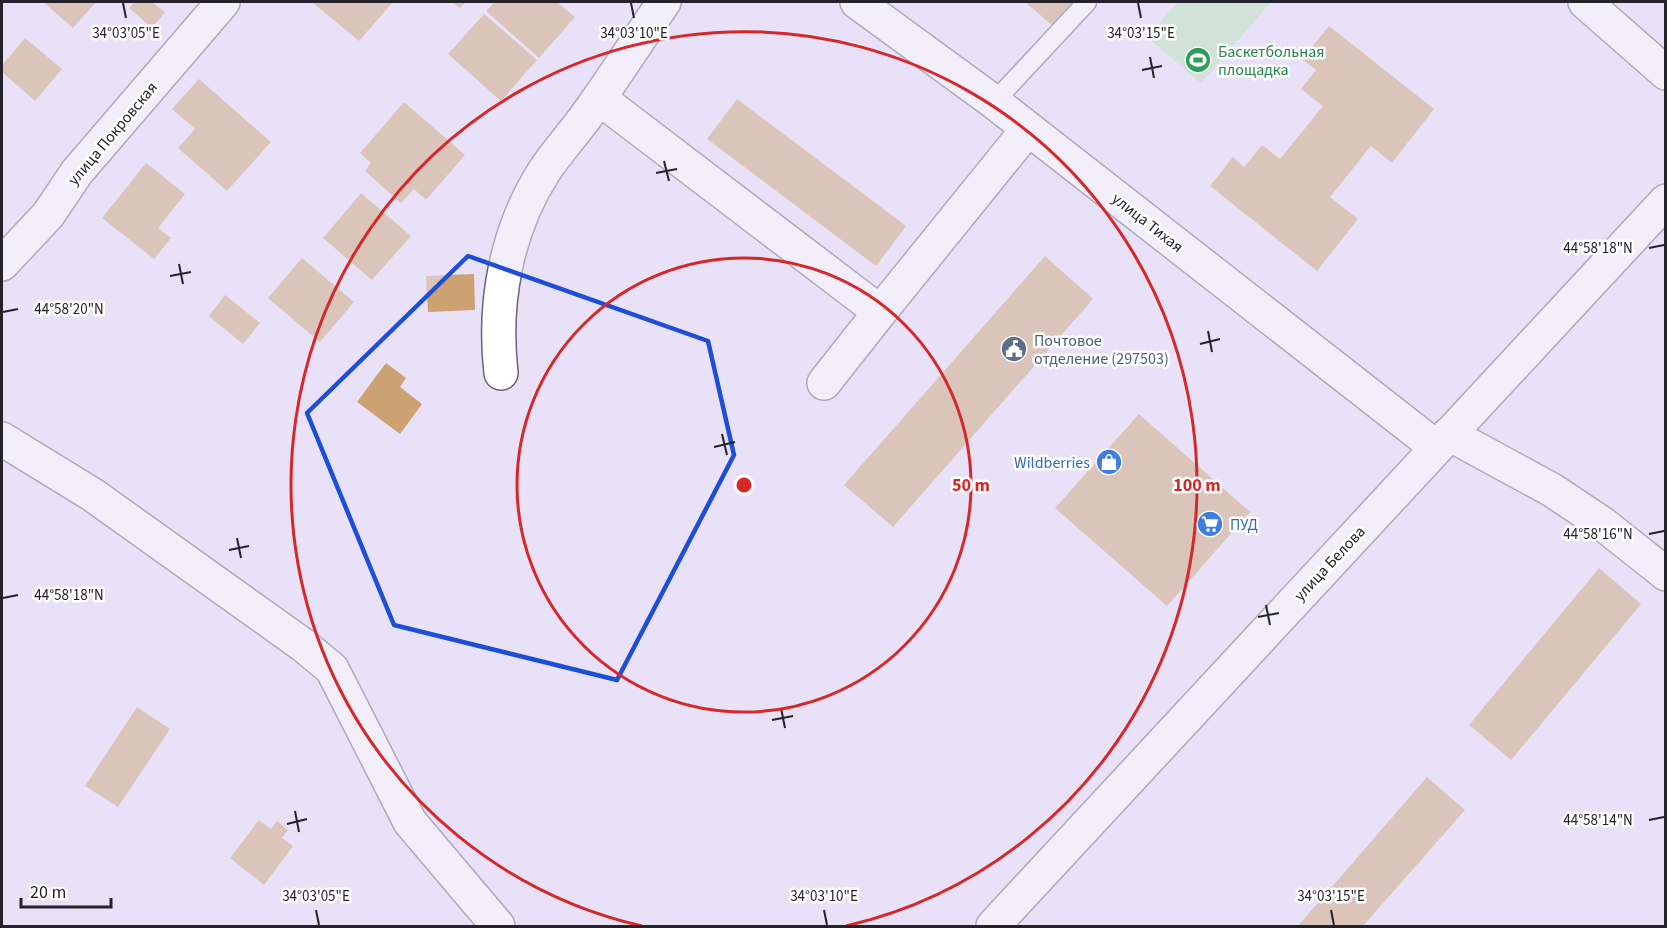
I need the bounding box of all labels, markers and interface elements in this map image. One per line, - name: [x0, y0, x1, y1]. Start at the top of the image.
- text: 34°03'05"E: [92, 23, 160, 44]
- text: 34°03'10"E: [600, 23, 668, 44]
- text: 34°03'15"E: [1107, 23, 1175, 44]
- place label: Баскетбольная площадка: [1218, 41, 1324, 81]
- sports icon: Баскетбольная площадка: [1183, 45, 1213, 75]
- street label: улица Покровская: [63, 77, 163, 190]
- street label: улица Тихая: [1107, 188, 1188, 258]
- text: 44°58'18"N: [1563, 238, 1633, 259]
- text: 44°58'20"N: [34, 299, 104, 320]
- place label: Почтовое отделение (297503): [1034, 330, 1169, 370]
- public building icon: Почтовое отделение (297503): [999, 334, 1029, 364]
- shop icon: Wildberries: [1094, 447, 1124, 477]
- place label: Wildberries: [1014, 452, 1090, 474]
- text: 50 m: [952, 473, 990, 498]
- text: 100 m: [1173, 473, 1221, 498]
- centre of rings: [734, 475, 754, 495]
- supermarket icon: ПУД: [1195, 509, 1225, 539]
- place label: ПУД: [1230, 514, 1258, 536]
- street label: улица Белова: [1289, 521, 1370, 606]
- text: 44°58'16"N: [1563, 524, 1633, 545]
- text: 44°58'18"N: [34, 585, 104, 606]
- text: 44°58'14"N: [1563, 810, 1633, 831]
- scale bar: [21, 871, 111, 909]
- text: 20 m: [30, 880, 66, 905]
- text: 34°03'05"E: [282, 886, 350, 907]
- text: 34°03'10"E: [790, 886, 858, 907]
- text: 34°03'15"E: [1297, 886, 1365, 907]

